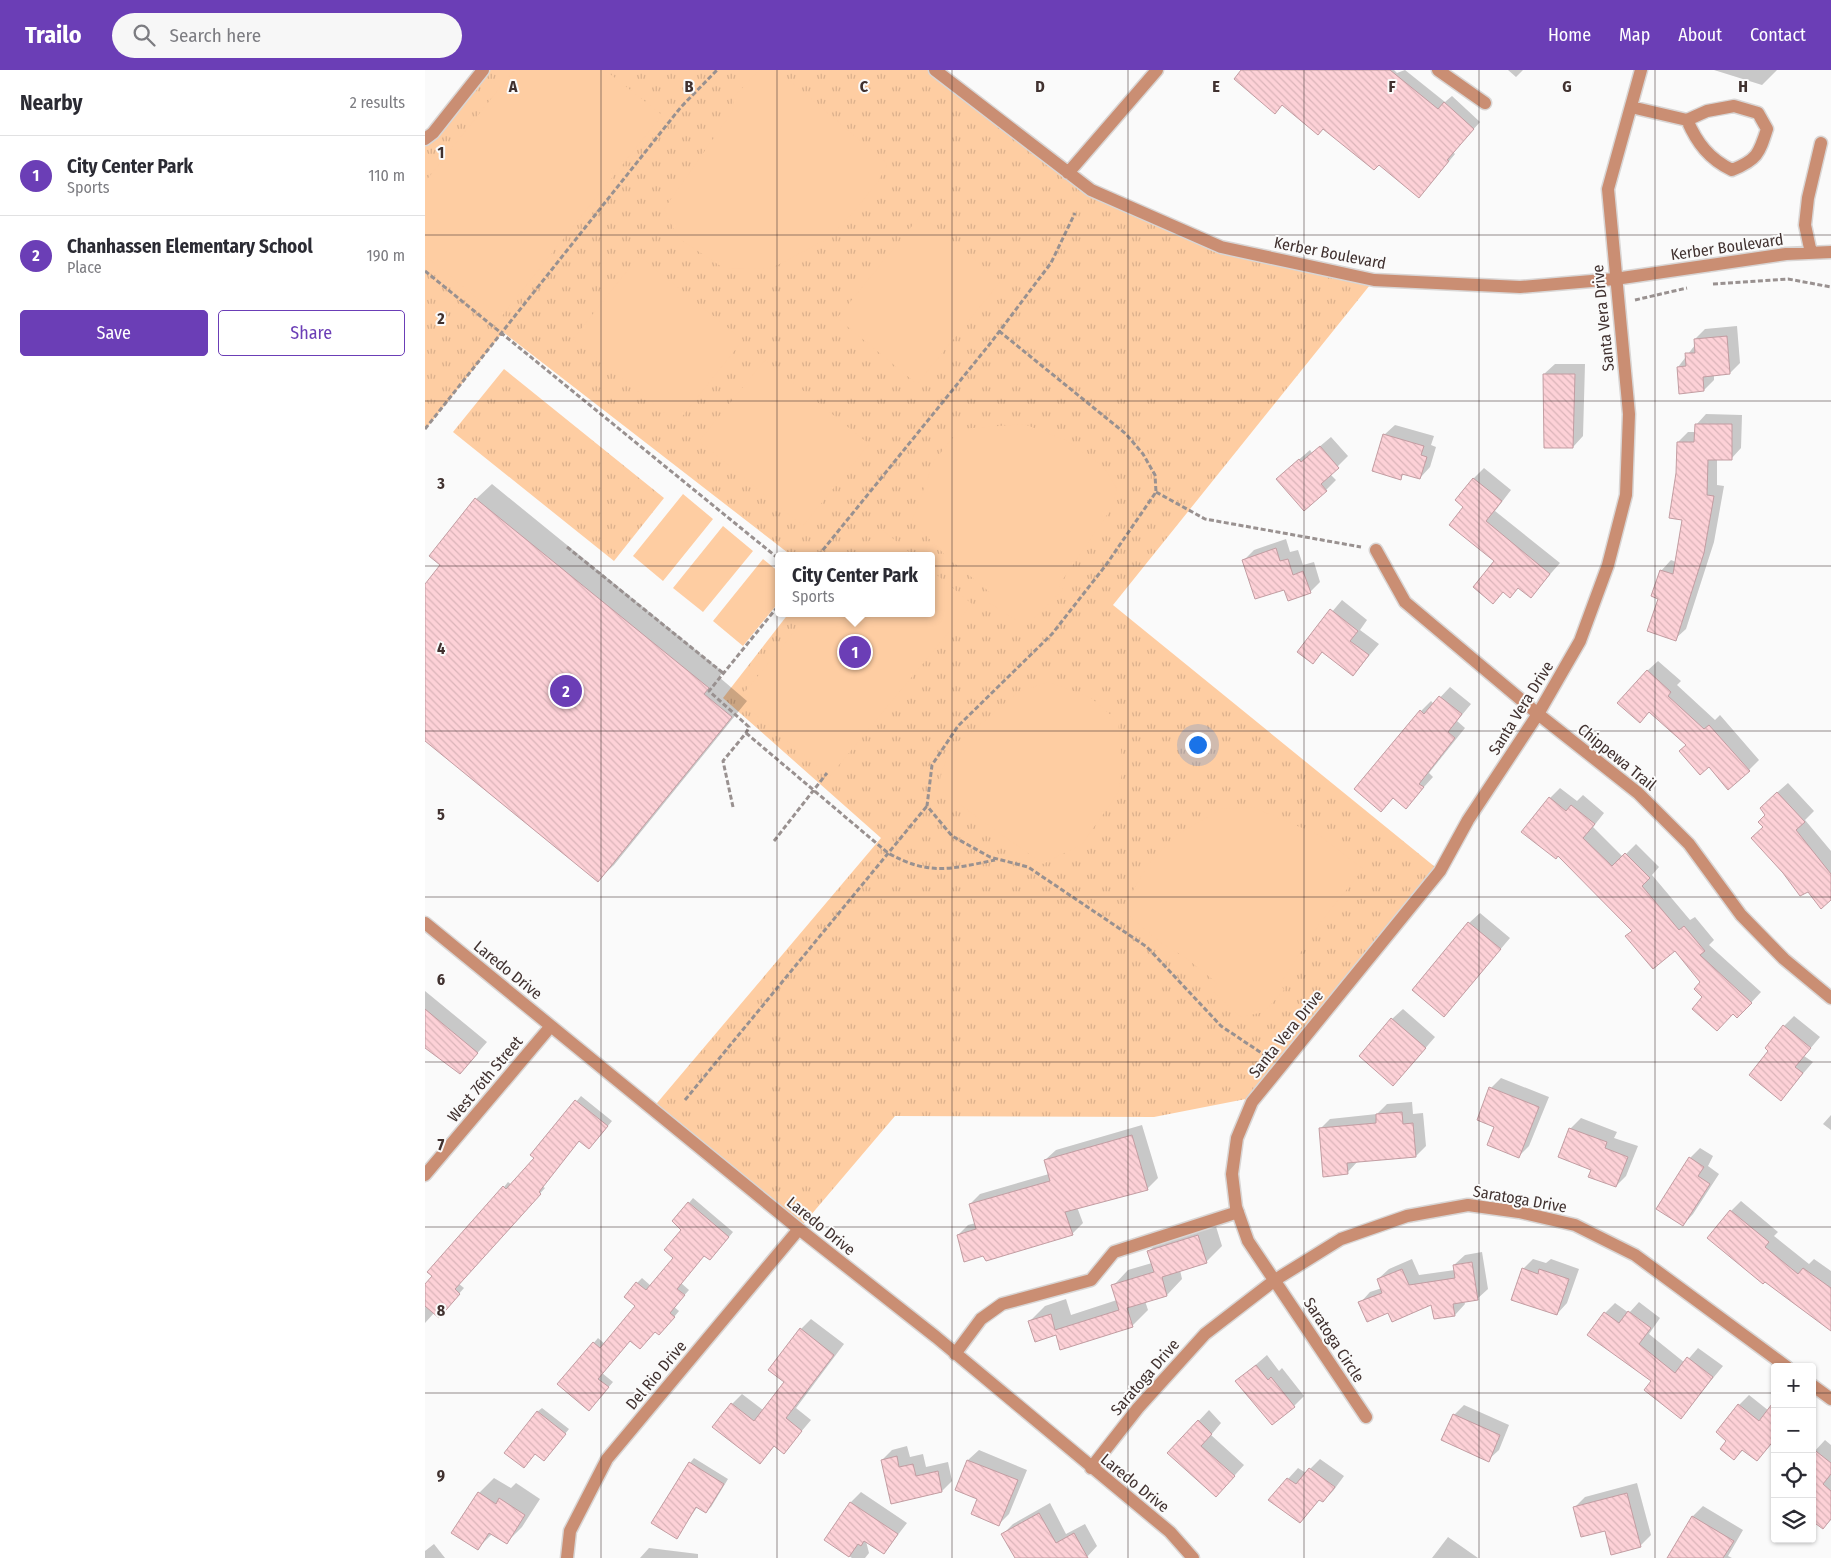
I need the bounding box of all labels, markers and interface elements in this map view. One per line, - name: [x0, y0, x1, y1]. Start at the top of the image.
- search box: [112, 13, 462, 58]
- text: Trailo: [25, 21, 82, 49]
- icon: search: [130, 21, 158, 49]
- text: Search here: [170, 24, 261, 47]
- text: Home: [1548, 24, 1591, 46]
- text: Map: [1619, 24, 1650, 46]
- text: About: [1678, 24, 1722, 46]
- text: Contact: [1750, 24, 1806, 46]
- text: A: [508, 77, 518, 96]
- text: B: [685, 77, 694, 96]
- text: C: [860, 77, 869, 96]
- text: D: [1035, 77, 1045, 96]
- text: E: [1212, 77, 1220, 96]
- text: F: [1388, 77, 1396, 96]
- text: G: [1562, 77, 1572, 96]
- text: H: [1738, 77, 1748, 96]
- text: Nearby: [20, 90, 82, 116]
- text: 2 results: [350, 93, 405, 112]
- text: 1: [438, 143, 444, 162]
- text: City Center Park: [67, 155, 193, 178]
- text: 1: [33, 166, 39, 185]
- text: 110 m: [368, 166, 405, 185]
- text: Sports: [67, 178, 110, 197]
- street label: Kerber Boulevard: [1669, 230, 1785, 264]
- street label: Kerber Boulevard: [1272, 233, 1388, 273]
- text: Chanhassen Elementary School: [67, 235, 313, 258]
- text: 2: [32, 246, 40, 265]
- text: 190 m: [367, 246, 405, 265]
- text: Place: [67, 258, 102, 277]
- street label: Santa Vera Drive: [1588, 264, 1618, 372]
- text: 2: [436, 309, 445, 328]
- button: Save: [20, 310, 208, 356]
- button: Share: [218, 310, 405, 356]
- text: 3: [436, 474, 445, 493]
- popup: [775, 552, 935, 617]
- text: City Center Park: [792, 564, 918, 587]
- text: Sports: [792, 587, 834, 606]
- pin: 1: [839, 633, 871, 671]
- text: 4: [437, 639, 445, 658]
- street label: Santa Vera Drive: [1485, 657, 1557, 758]
- pin: 2: [550, 672, 582, 710]
- street label: Chippewa Trail: [1574, 720, 1660, 794]
- your location: [1185, 732, 1211, 758]
- text: 5: [437, 805, 445, 824]
- street label: Laredo Drive: [470, 937, 546, 1003]
- text: 6: [437, 970, 445, 989]
- street label: Santa Vera Drive: [1245, 986, 1327, 1082]
- street label: West 76th Street: [444, 1032, 527, 1126]
- text: 7: [438, 1135, 445, 1154]
- street label: Saratoga Drive: [1472, 1181, 1568, 1217]
- street label: Laredo Drive: [783, 1193, 859, 1259]
- street label: Saratoga Circle: [1300, 1294, 1368, 1386]
- text: 8: [437, 1301, 446, 1320]
- street label: Saratoga Drive: [1107, 1335, 1183, 1419]
- street label: Del Rio Drive: [622, 1337, 690, 1413]
- map controls: [1771, 1363, 1816, 1543]
- button: +: [1771, 1363, 1816, 1408]
- button: −: [1771, 1408, 1816, 1453]
- street label: Laredo Drive: [1097, 1450, 1173, 1516]
- button: locate: [1771, 1453, 1816, 1498]
- text: 9: [437, 1466, 445, 1485]
- button: layers: [1771, 1498, 1816, 1543]

